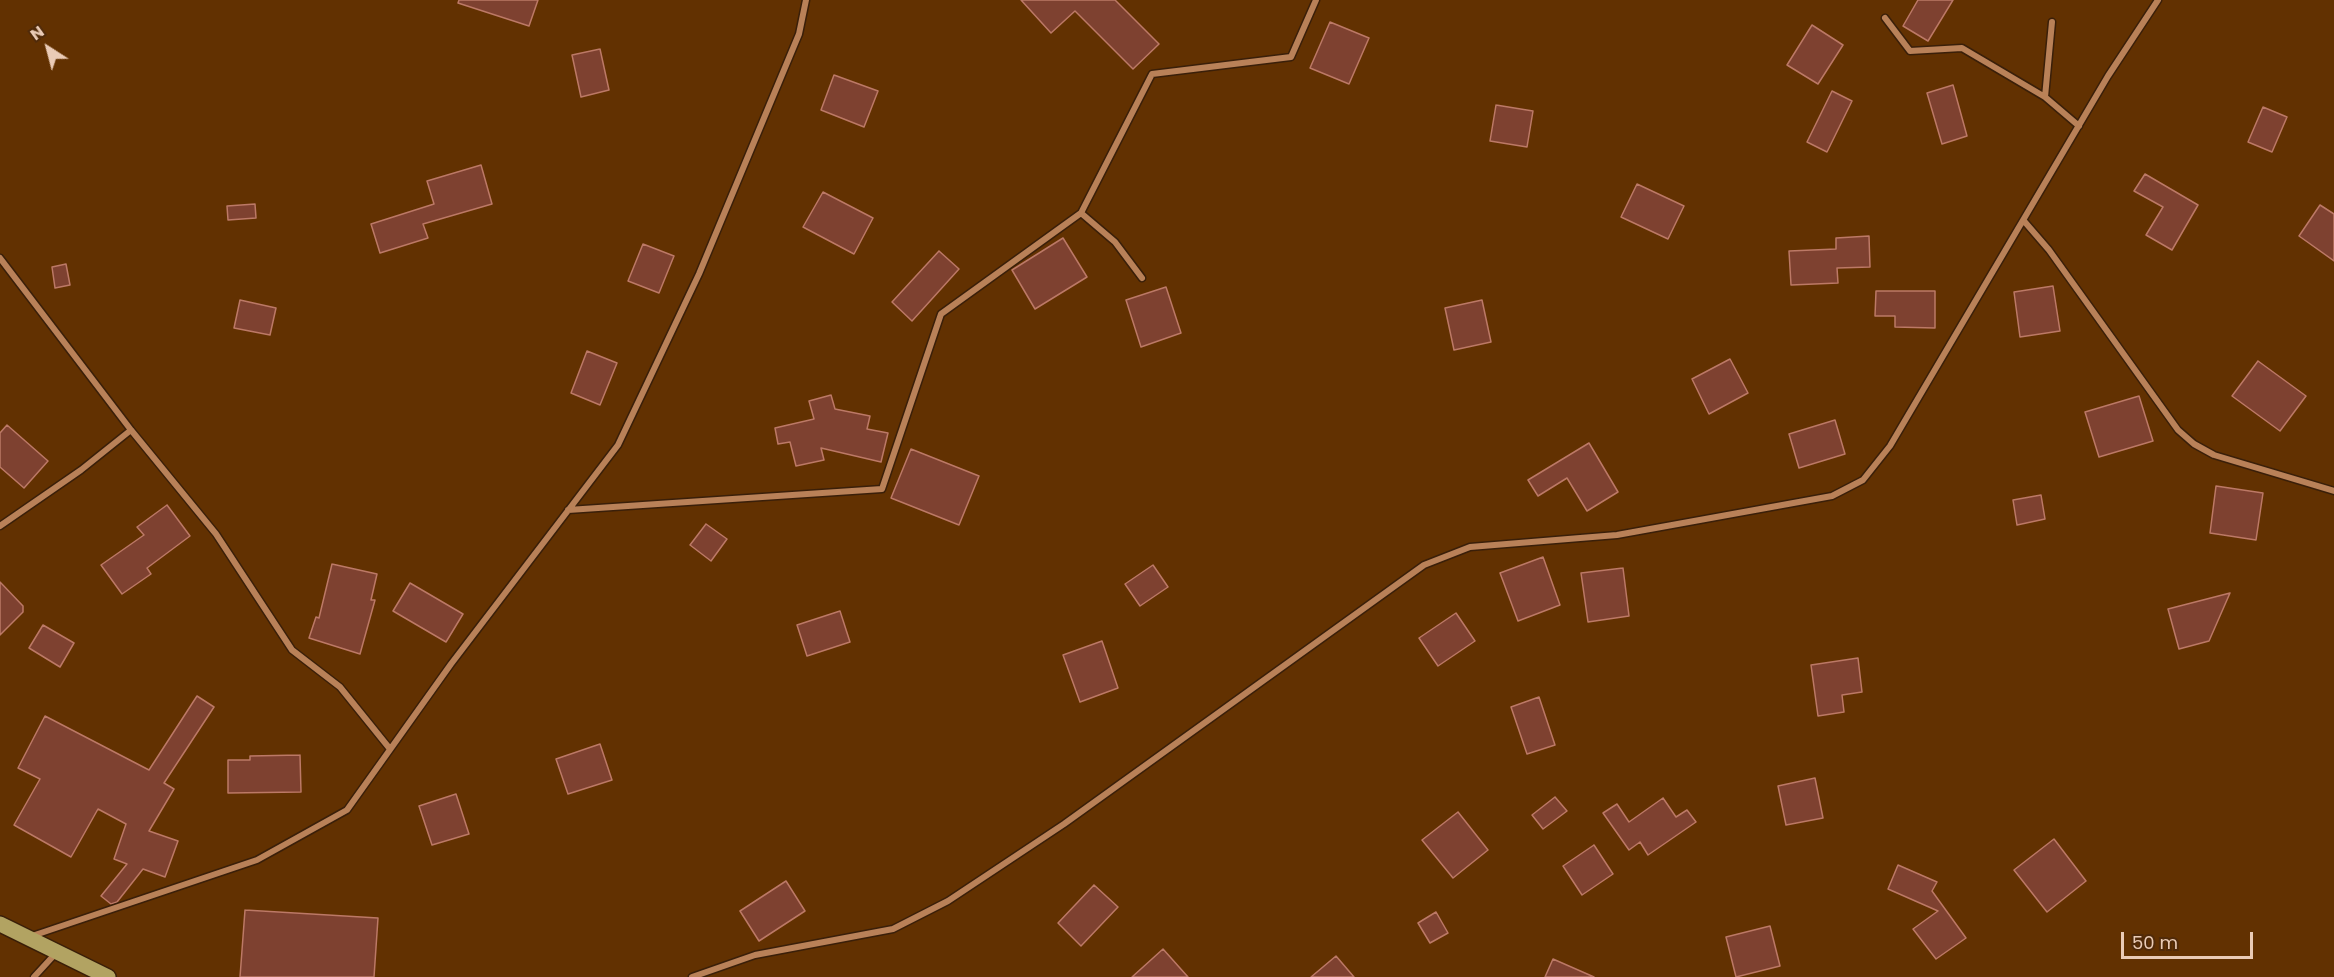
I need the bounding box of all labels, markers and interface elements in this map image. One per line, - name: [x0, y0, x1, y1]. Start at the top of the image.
- north arrow: [18, 18, 78, 78]
- text: N: [25, 20, 49, 46]
- scale bar: [2124, 920, 2256, 958]
- text: 50 m: [2132, 930, 2178, 955]

